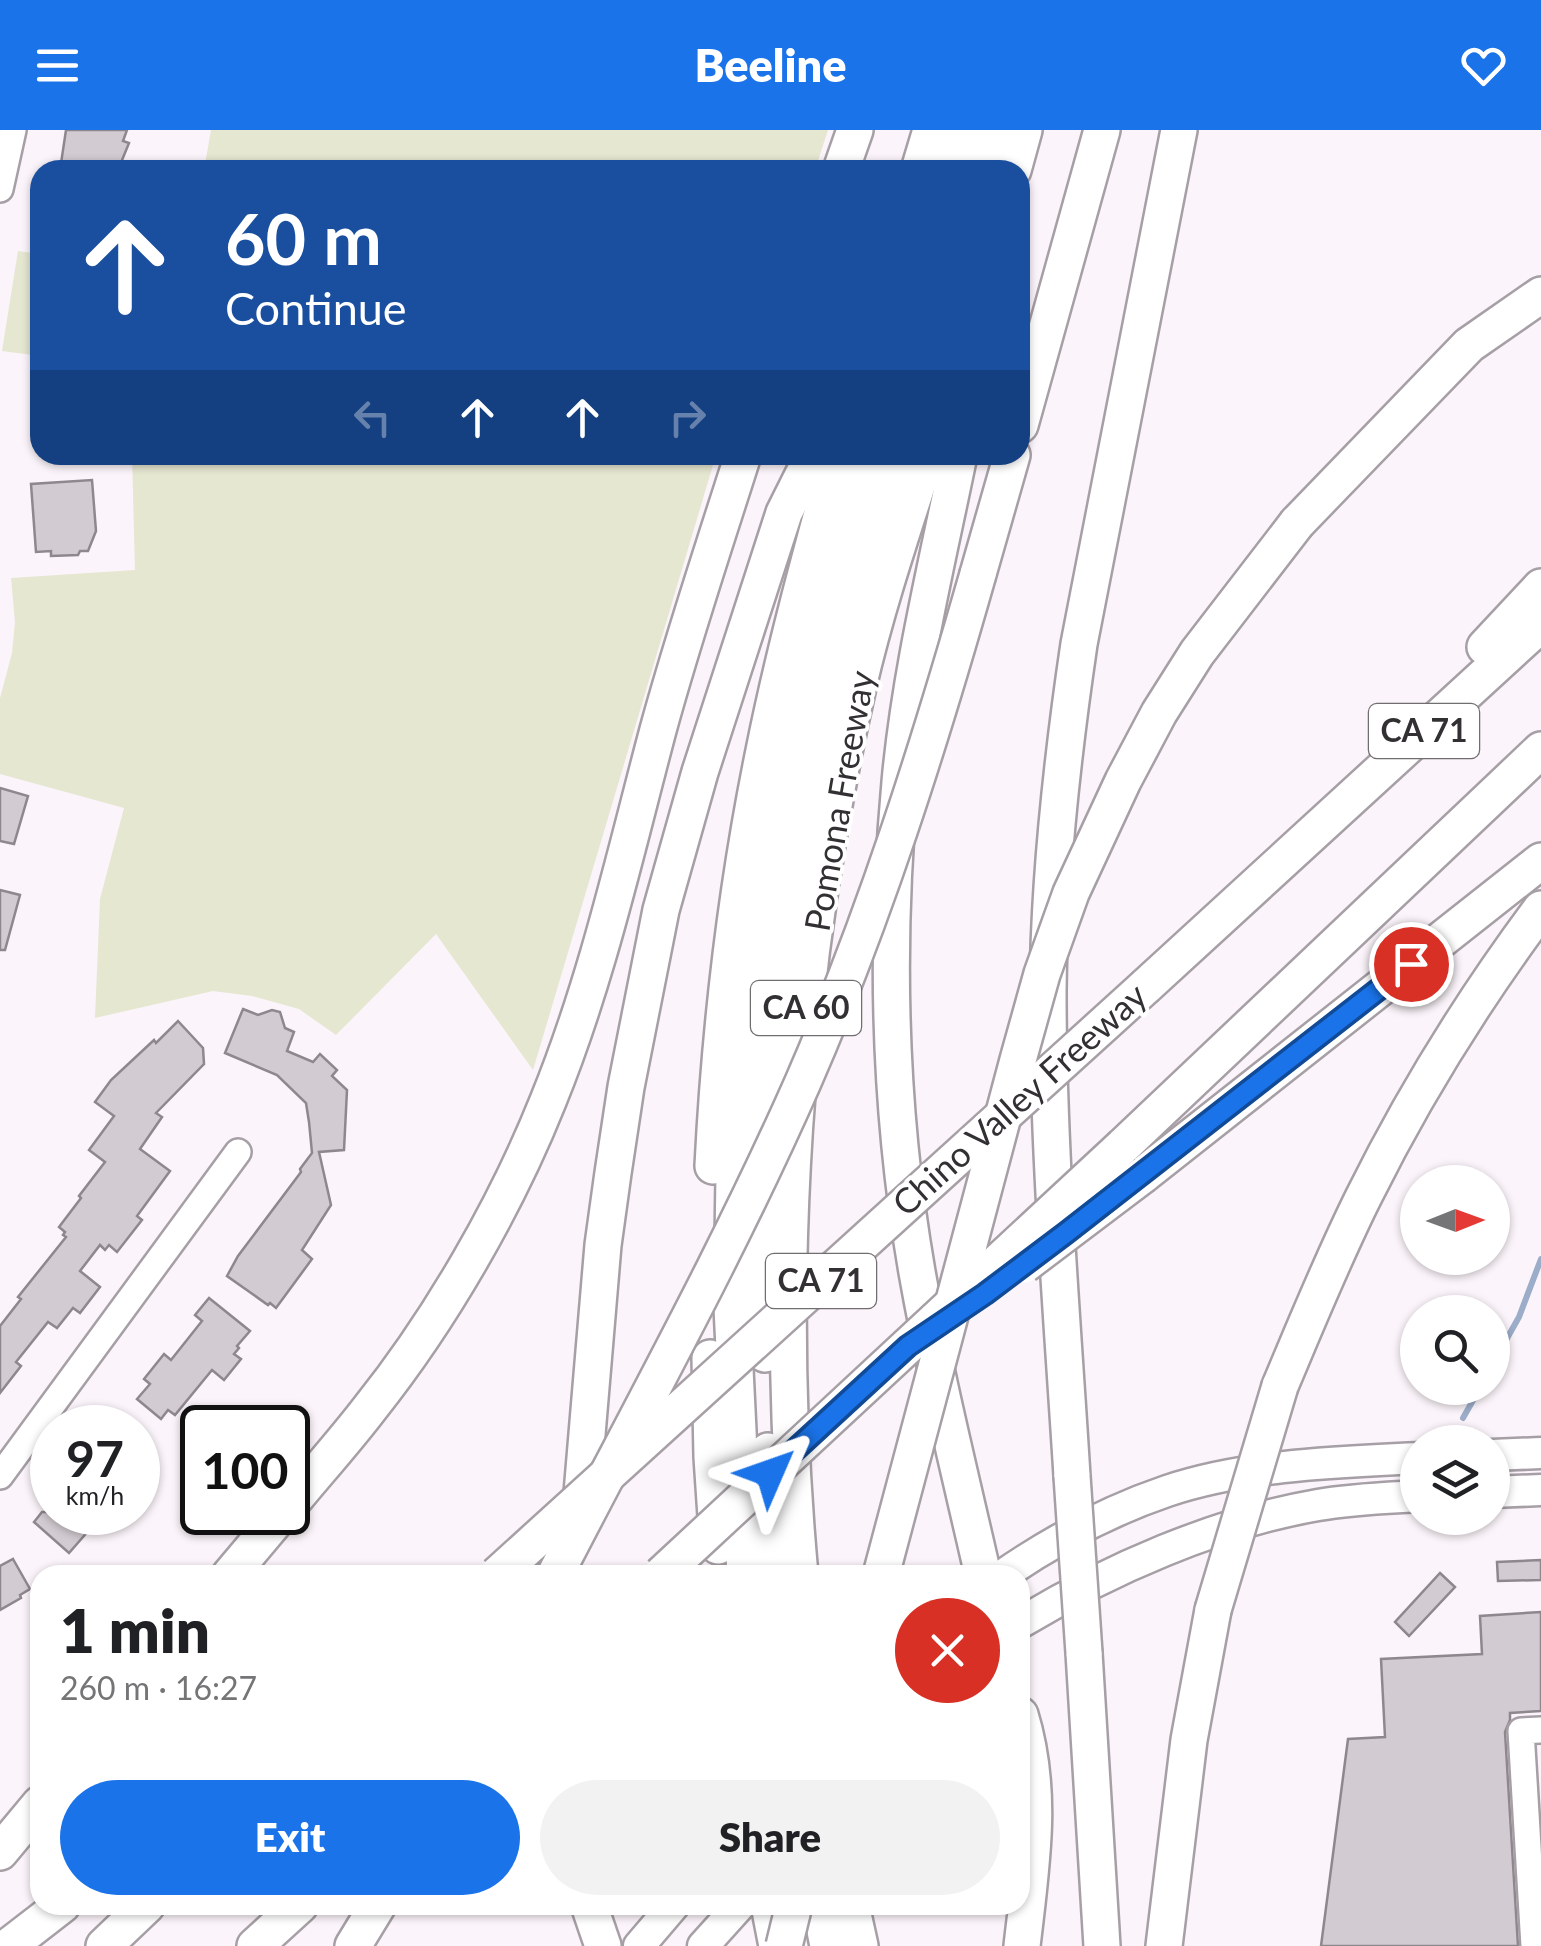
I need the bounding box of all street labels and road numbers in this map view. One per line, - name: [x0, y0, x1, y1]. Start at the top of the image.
- street label: Pomona Freeway: [794, 667, 882, 934]
- road number: CA 71: [1369, 704, 1479, 758]
- street label: Chino Valley Freeway: [883, 974, 1154, 1224]
- road number: CA 60: [751, 981, 861, 1035]
- road number: CA 71: [766, 1254, 876, 1308]

